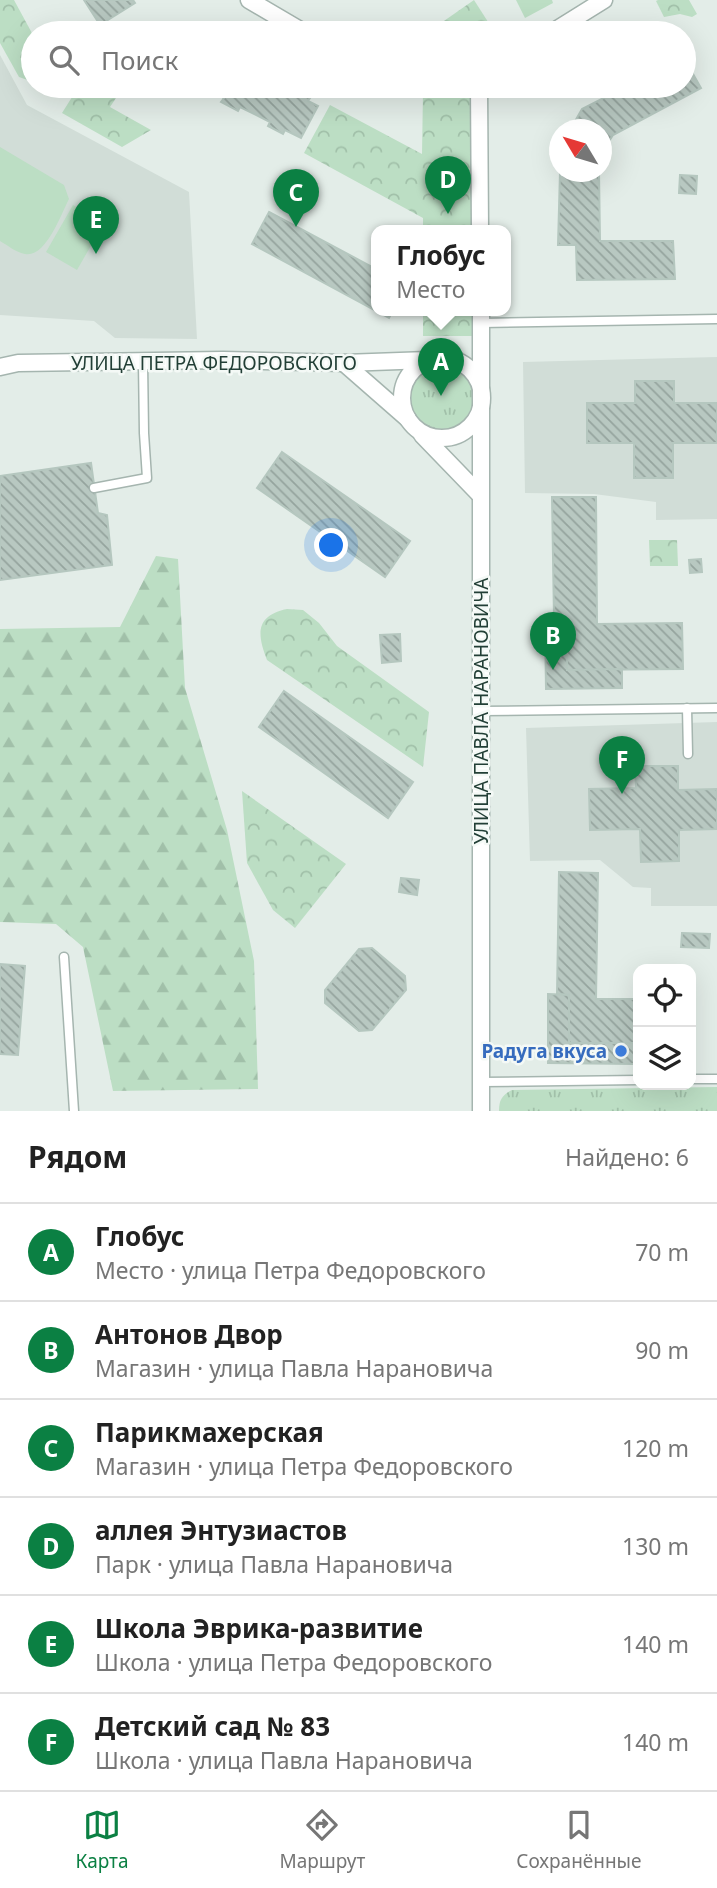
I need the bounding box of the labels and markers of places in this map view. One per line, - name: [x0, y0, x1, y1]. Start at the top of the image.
- pin: D: [425, 156, 471, 214]
- pin: C: [273, 169, 319, 227]
- pin: E: [73, 196, 119, 254]
- pin: A: [418, 338, 464, 396]
- pin: B: [530, 612, 576, 670]
- pin: F: [599, 736, 645, 794]
- place label: Радуга вкуса: [481, 1038, 607, 1064]
- marker: Радуга вкуса: [613, 1043, 629, 1059]

